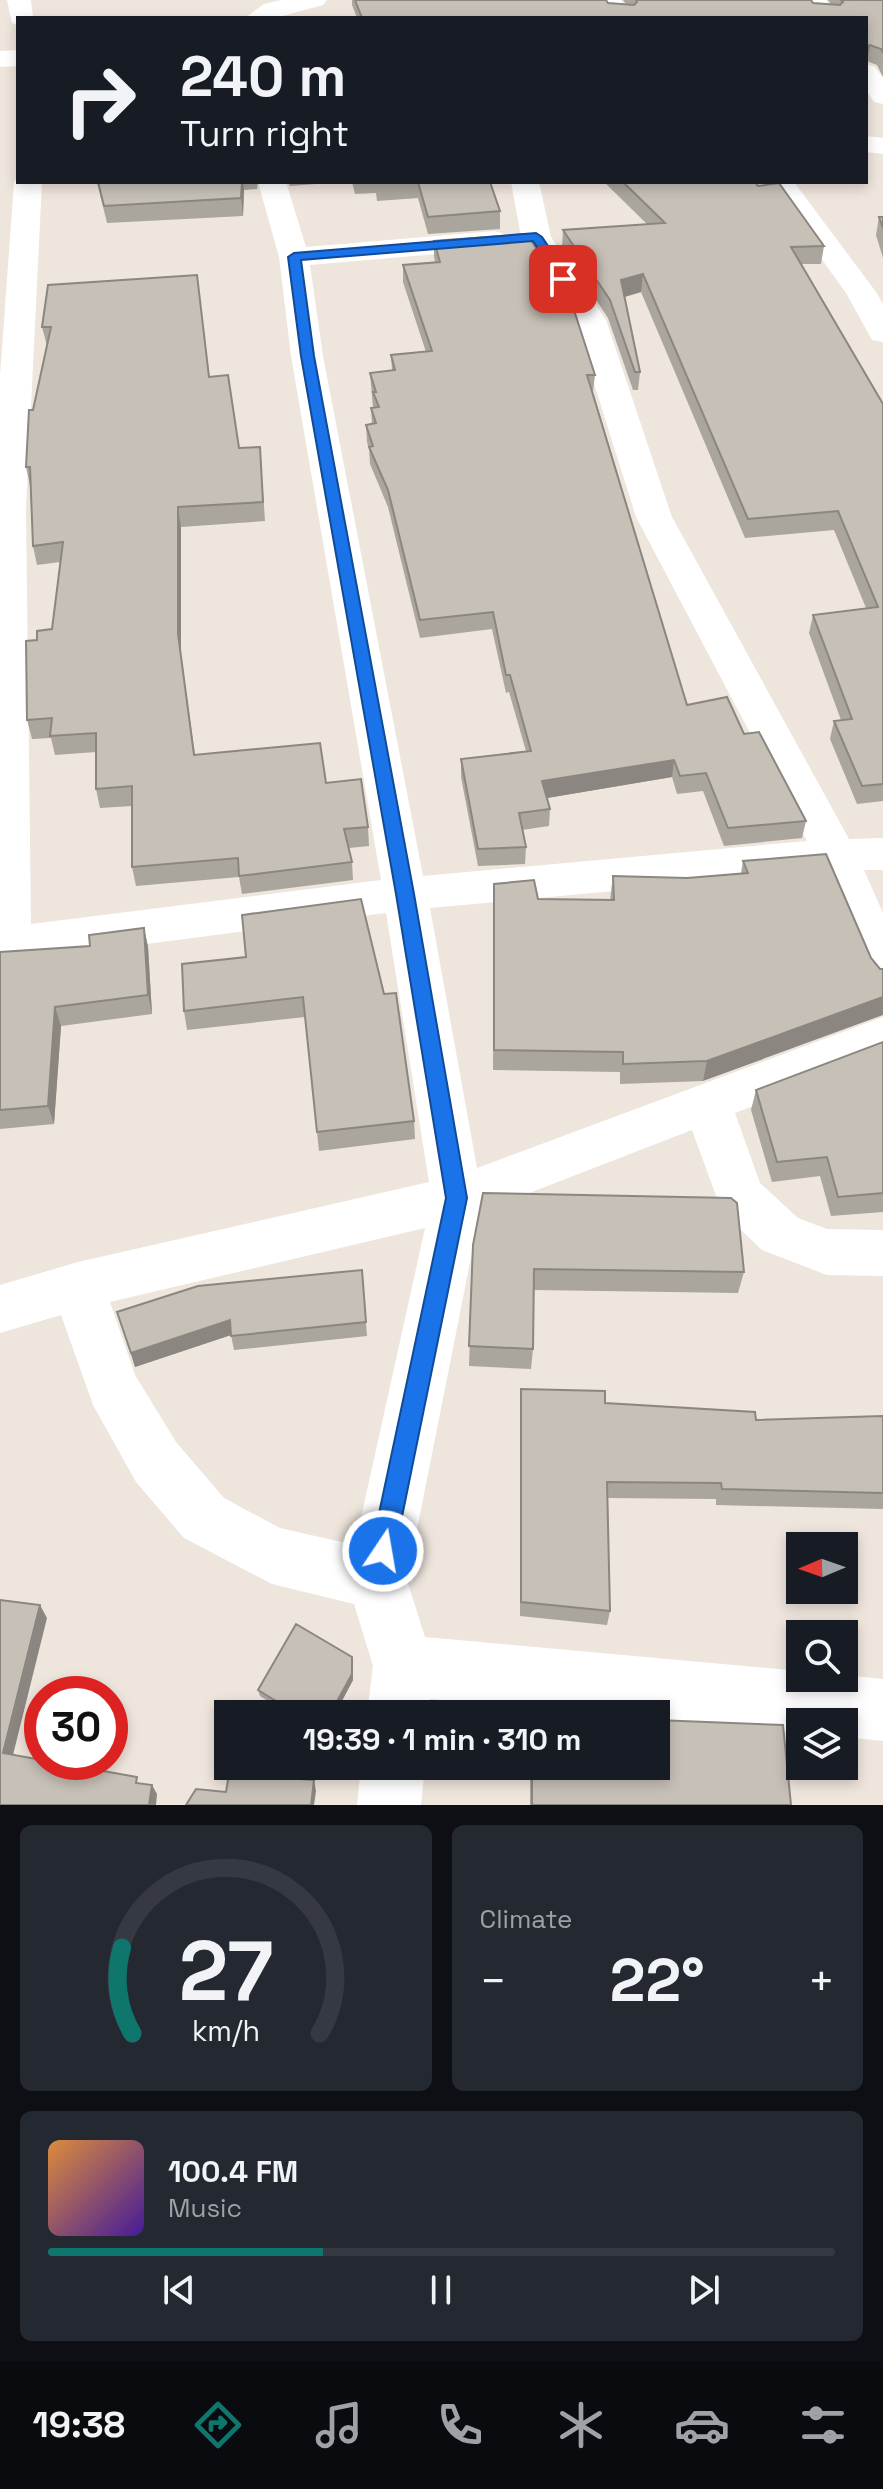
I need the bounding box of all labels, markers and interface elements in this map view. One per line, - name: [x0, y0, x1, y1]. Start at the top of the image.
- text: 240 m: [180, 41, 346, 112]
- icon: right: [48, 48, 152, 152]
- text: Turn right: [180, 111, 349, 157]
- pin: [529, 245, 597, 313]
- icon: arrive: [541, 257, 585, 301]
- position arrow: [341, 1509, 425, 1593]
- north arrow: [786, 1532, 858, 1604]
- map controls: [786, 1532, 858, 1780]
- button: search: [786, 1620, 858, 1692]
- speed limit sign: 30: [24, 1676, 128, 1780]
- button: layers: [786, 1708, 858, 1780]
- text: 19:39 · 1 min · 310 m: [303, 1720, 581, 1759]
- text: Climate: [480, 1902, 572, 1936]
- text: 27: [178, 1918, 273, 2024]
- text: 22°: [610, 1942, 705, 2019]
- text: −: [480, 1953, 507, 2009]
- text: +: [808, 1953, 835, 2009]
- text: km/h: [192, 2013, 260, 2049]
- text: 100.4 FM: [168, 2152, 298, 2191]
- text: Music: [168, 2191, 242, 2225]
- icon: previous: [157, 2268, 201, 2312]
- icon: pause: [419, 2268, 463, 2312]
- icon: next: [682, 2268, 726, 2312]
- icon: directions: [190, 2397, 246, 2453]
- icon: music: [311, 2397, 367, 2453]
- icon: phone: [432, 2397, 488, 2453]
- icon: climate: [553, 2397, 609, 2453]
- icon: car: [674, 2397, 730, 2453]
- icon: filters: [795, 2397, 851, 2453]
- text: 19:38: [32, 2402, 125, 2448]

